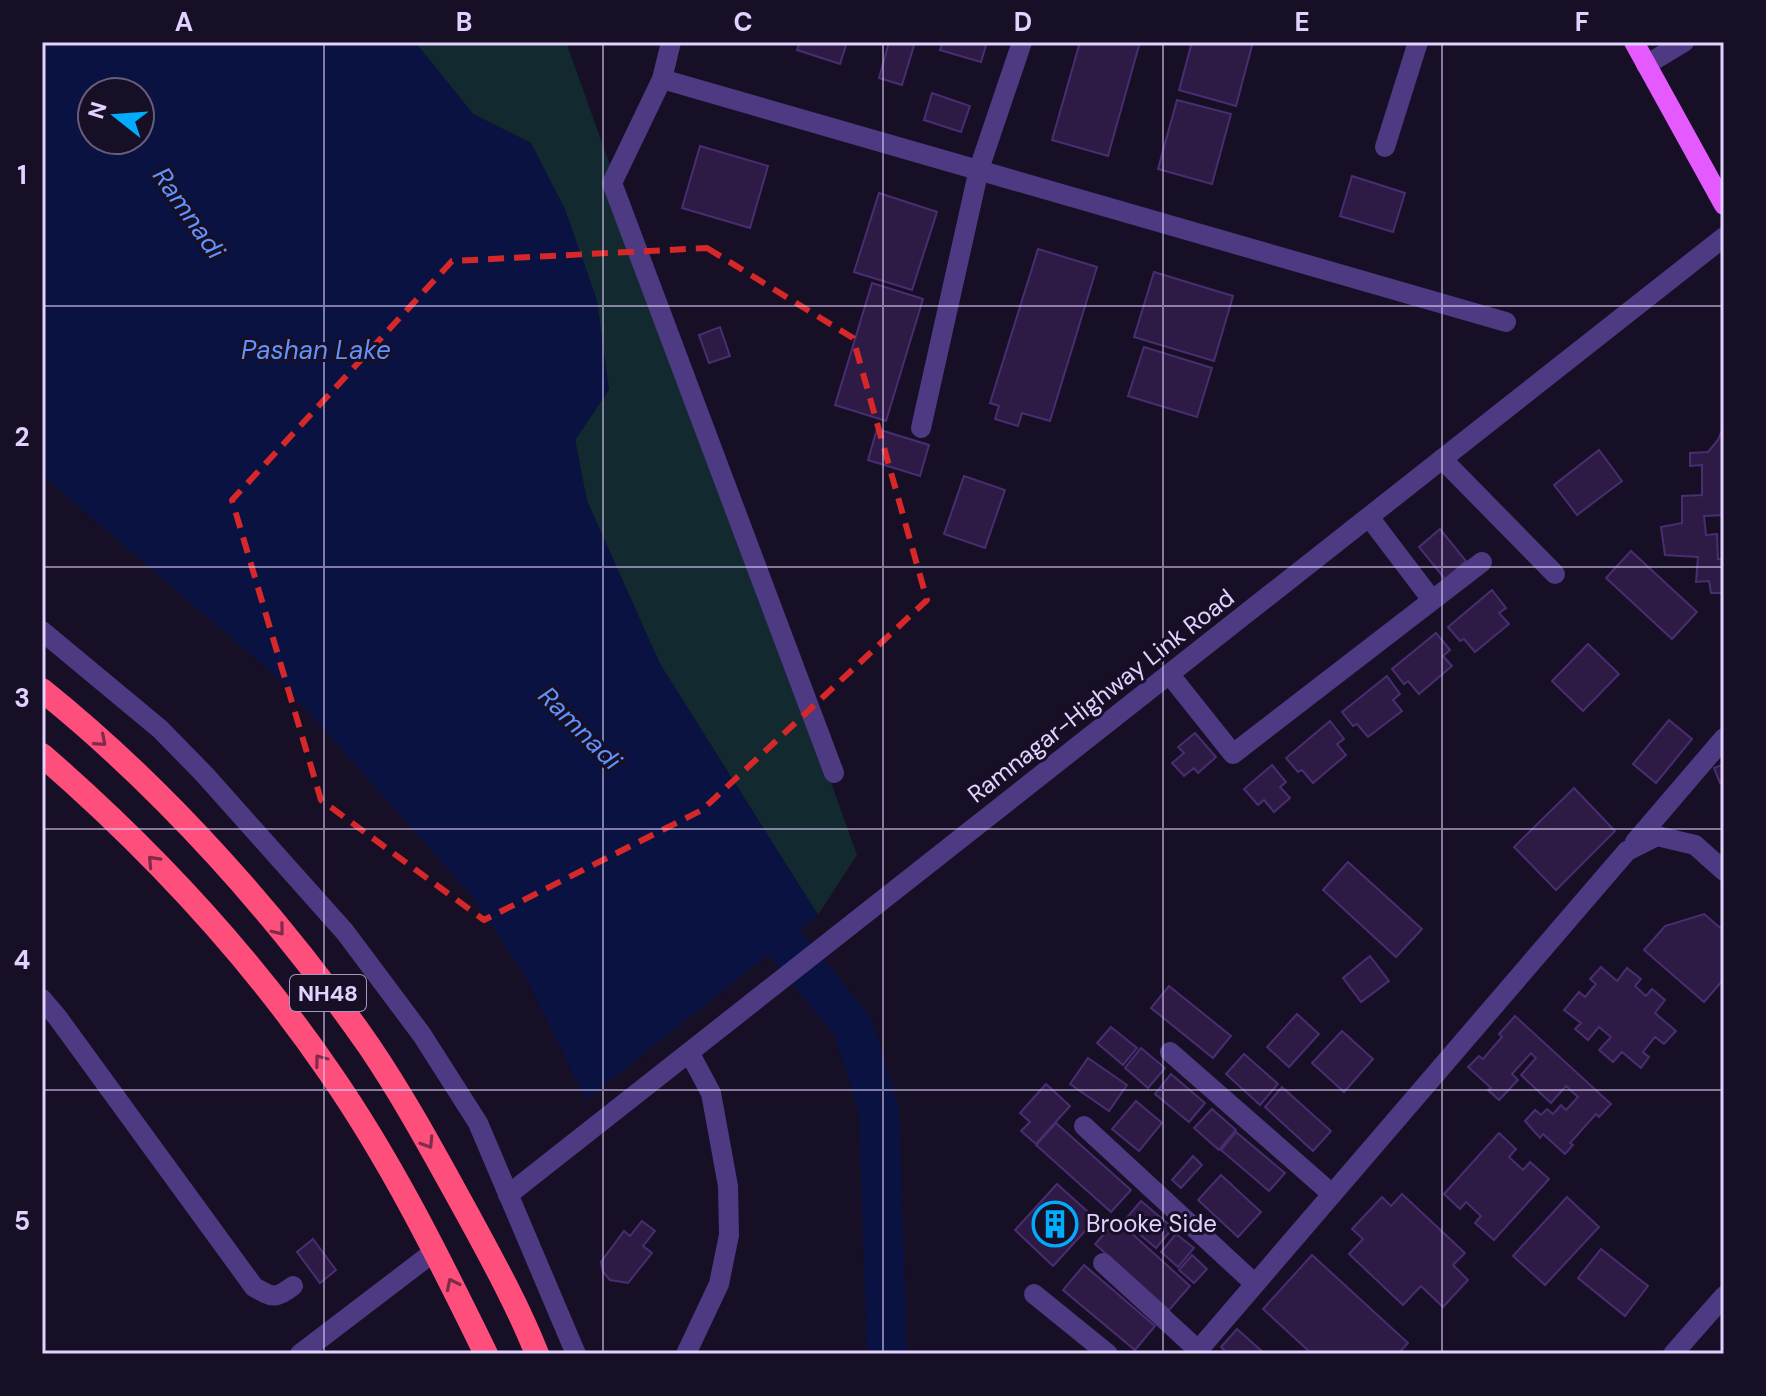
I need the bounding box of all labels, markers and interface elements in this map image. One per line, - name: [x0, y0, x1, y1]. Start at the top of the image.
- text: A: [175, 5, 193, 39]
- text: B: [456, 5, 472, 39]
- text: C: [733, 5, 753, 39]
- text: D: [1014, 5, 1032, 39]
- text: E: [1294, 5, 1310, 39]
- text: F: [1575, 5, 1589, 39]
- north arrow: [76, 76, 156, 156]
- text: N: [81, 98, 114, 122]
- text: 1: [17, 158, 27, 192]
- water label: Ramnadi: [145, 160, 233, 266]
- water label: Pashan Lake: [241, 333, 391, 367]
- text: 2: [14, 420, 30, 454]
- street label: Ramnagar-Highway Link Road: [961, 582, 1240, 809]
- water label: Ramnadi: [531, 679, 629, 777]
- text: 3: [14, 681, 30, 715]
- one-way arrow: [92, 731, 107, 746]
- one-way arrow: [149, 856, 163, 871]
- one-way arrow: [270, 921, 284, 936]
- text: 4: [14, 943, 30, 977]
- road number: NH48: [290, 975, 366, 1011]
- one-way arrow: [316, 1054, 330, 1069]
- one-way arrow: [418, 1134, 434, 1149]
- building icon: Brooke Side: [1031, 1200, 1079, 1248]
- text: 5: [14, 1204, 30, 1238]
- place label: Brooke Side: [1086, 1208, 1217, 1239]
- one-way arrow: [446, 1278, 462, 1292]

